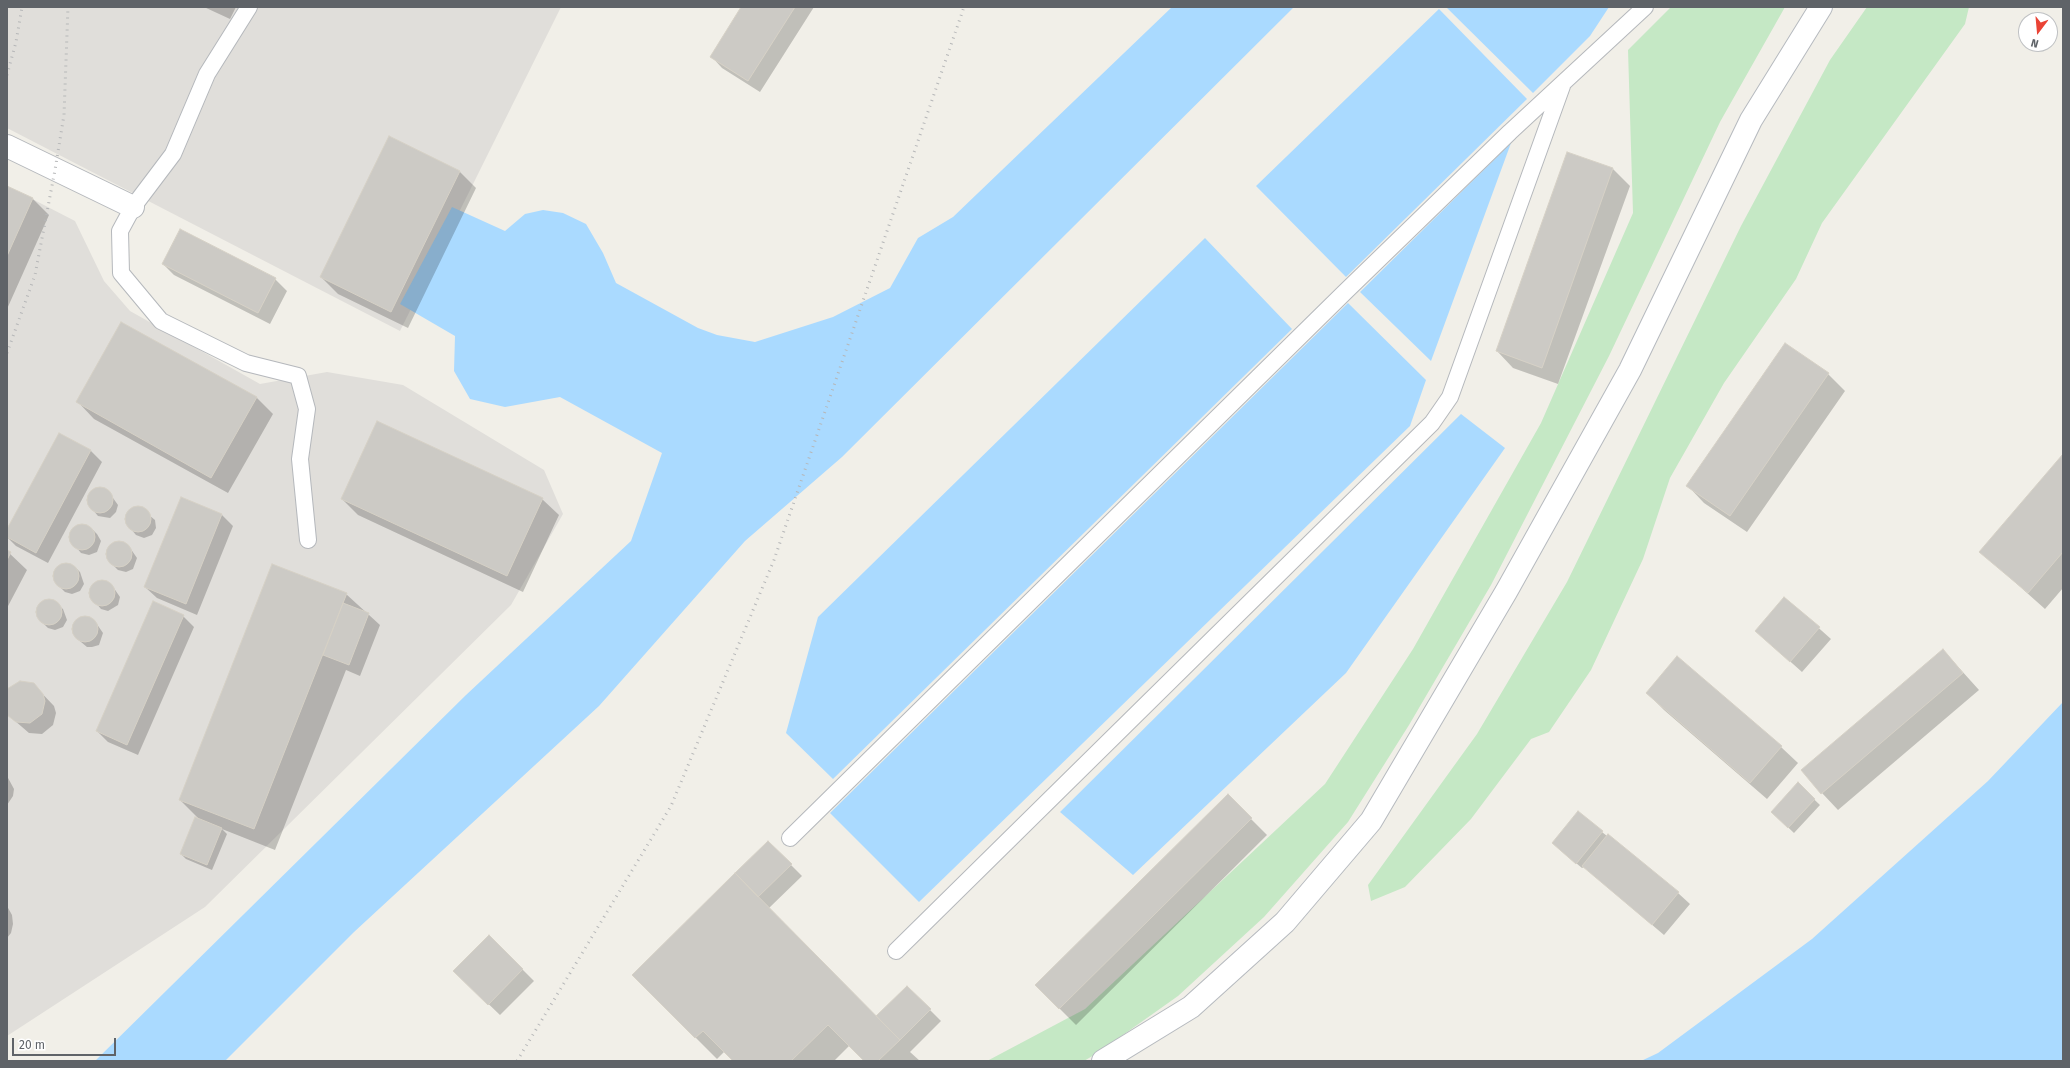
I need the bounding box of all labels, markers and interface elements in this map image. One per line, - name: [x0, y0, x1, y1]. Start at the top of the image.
- north arrow: [2018, 12, 2058, 52]
- text: N: [2030, 36, 2040, 50]
- scale bar: [14, 1030, 118, 1056]
- text: 20 m: [19, 1038, 45, 1052]

